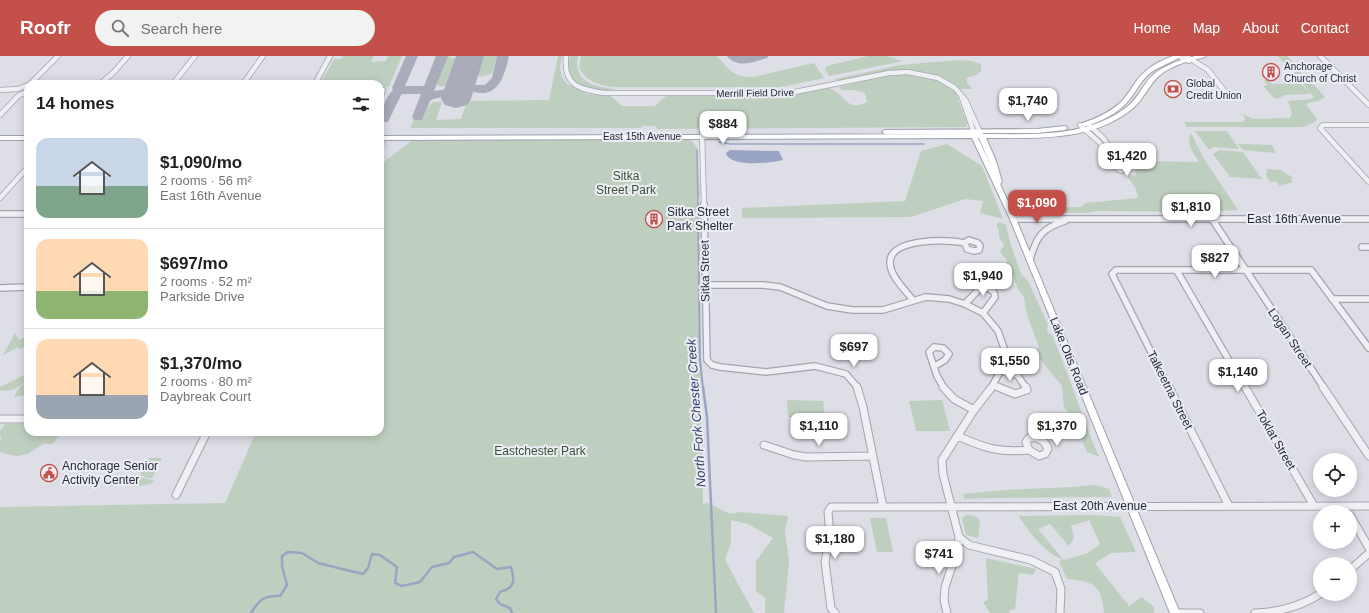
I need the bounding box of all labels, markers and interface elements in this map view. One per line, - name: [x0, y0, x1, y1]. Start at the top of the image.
- search box: [95, 10, 375, 46]
- text: Roofr: [20, 17, 71, 38]
- icon: search: [109, 17, 131, 39]
- text: Search here: [141, 20, 222, 37]
- text: Home: [1134, 20, 1171, 36]
- text: Map: [1193, 20, 1220, 36]
- text: About: [1242, 20, 1279, 36]
- text: Contact: [1301, 20, 1349, 36]
- place label: Anchorage Church of Christ: [1284, 61, 1356, 84]
- building icon: Anchorage Church of Christ: [1261, 62, 1281, 82]
- place label: Global Credit Union: [1186, 78, 1242, 101]
- bank icon: Global Credit Union: [1163, 79, 1183, 99]
- street label: Merrill Field Drive: [716, 87, 794, 99]
- pin: $1,740: [995, 88, 1061, 122]
- icon: filters: [350, 93, 372, 115]
- text: $1,740: [1008, 93, 1048, 108]
- text: 14 homes: [36, 94, 114, 113]
- pin: $884: [699, 111, 747, 145]
- text: $884: [709, 116, 737, 131]
- street label: East 15th Avenue: [603, 131, 682, 142]
- pin: $1,420: [1094, 143, 1160, 177]
- text: $1,420: [1107, 148, 1147, 163]
- text: $1,090/mo: [160, 153, 242, 172]
- icon: home: [68, 154, 116, 202]
- park label: Sitka Street Park: [596, 169, 657, 197]
- text: 2 rooms · 56 m²: [160, 173, 252, 188]
- text: East 16th Avenue: [160, 188, 262, 203]
- pin: $1,090: [1004, 190, 1070, 224]
- pin: $1,810: [1158, 194, 1224, 228]
- text: $1,090: [1017, 195, 1057, 210]
- text: $1,810: [1171, 199, 1211, 214]
- place label: Sitka Street Park Shelter: [667, 205, 733, 233]
- building icon: Sitka Street Park Shelter: [644, 209, 664, 229]
- street label: East 16th Avenue: [1247, 212, 1341, 226]
- street label: Sitka Street: [697, 239, 713, 302]
- pin: $827: [1191, 245, 1239, 279]
- text: $827: [1201, 250, 1229, 265]
- text: $697/mo: [160, 254, 228, 273]
- icon: home: [68, 255, 116, 303]
- pin: $1,940: [950, 263, 1016, 297]
- text: $1,940: [963, 268, 1003, 283]
- text: 2 rooms · 52 m²: [160, 274, 252, 289]
- text: Parkside Drive: [160, 289, 245, 304]
- street label: Logan Street: [1265, 306, 1315, 371]
- street label: Lake Otis Road: [1047, 315, 1091, 397]
- pin: $697: [830, 334, 878, 368]
- water label: North Fork Chester Creek: [683, 337, 709, 488]
- text: $697: [840, 339, 868, 354]
- pin: $1,550: [977, 348, 1043, 382]
- street label: Talkeetna Street: [1144, 348, 1196, 432]
- text: $1,550: [990, 353, 1030, 368]
- text: $1,370/mo: [160, 354, 242, 373]
- icon: home: [68, 355, 116, 403]
- pin: $1,140: [1205, 359, 1271, 393]
- text: $1,140: [1218, 364, 1258, 379]
- text: 2 rooms · 80 m²: [160, 374, 252, 389]
- text: Daybreak Court: [160, 389, 251, 404]
- street label: Toklat Street: [1253, 408, 1299, 473]
- pin: $1,110: [786, 413, 852, 447]
- pin: $1,370: [1024, 413, 1090, 447]
- text: $1,110: [799, 418, 839, 433]
- text: $1,370: [1037, 418, 1077, 433]
- park label: Eastchester Park: [494, 444, 587, 458]
- map controls: [1313, 453, 1357, 601]
- button: locate: [1313, 453, 1357, 497]
- place label: Anchorage Senior Activity Center: [62, 459, 158, 487]
- public building icon: Anchorage Senior Activity Center: [39, 463, 59, 483]
- street label: East 20th Avenue: [1053, 499, 1147, 513]
- button: +: [1313, 505, 1357, 549]
- pin: $1,180: [802, 526, 868, 560]
- text: $1,180: [815, 531, 855, 546]
- pin: $741: [915, 541, 963, 575]
- text: $741: [925, 546, 953, 561]
- button: −: [1313, 557, 1357, 601]

